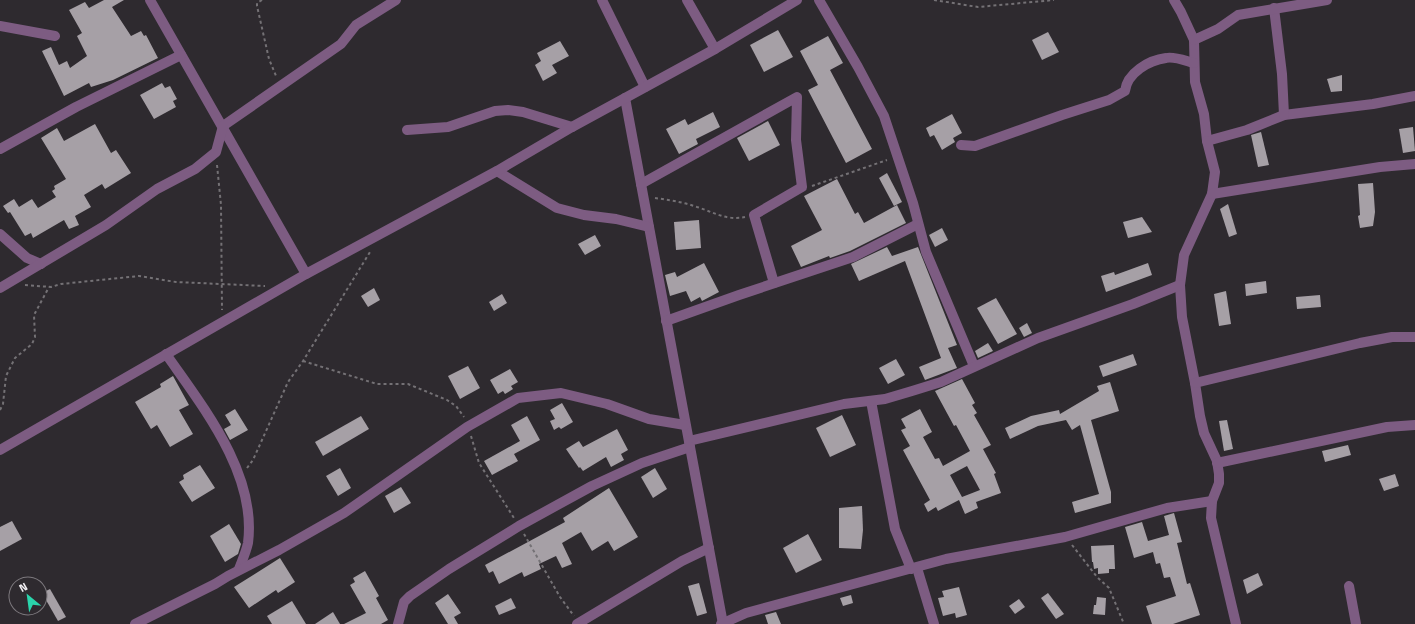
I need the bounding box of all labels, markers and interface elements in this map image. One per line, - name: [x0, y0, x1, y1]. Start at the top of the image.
- north arrow: [8, 576, 48, 616]
- text: N: [16, 578, 30, 596]

